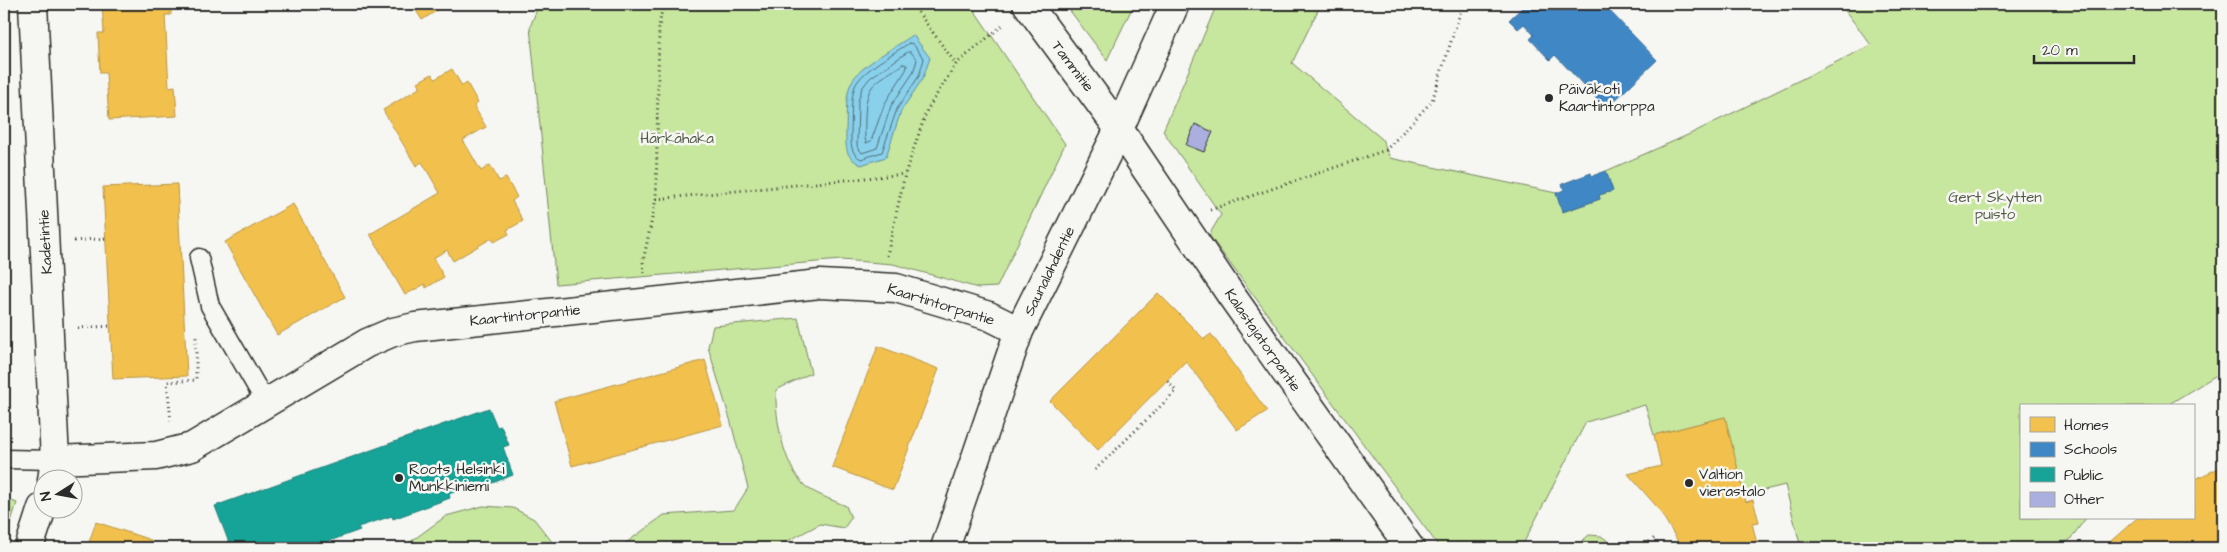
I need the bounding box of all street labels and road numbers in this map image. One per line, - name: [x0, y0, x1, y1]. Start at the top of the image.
- street label: Tammitie: [1046, 36, 1099, 96]
- street label: Kadetintie: [33, 209, 58, 275]
- street label: Saunalahdentie: [1019, 223, 1080, 320]
- street label: Kaartintorpantie: [885, 278, 997, 331]
- street label: Kalastajatorpantie: [1219, 285, 1306, 396]
- street label: Kaartintorpantie: [469, 299, 581, 332]

